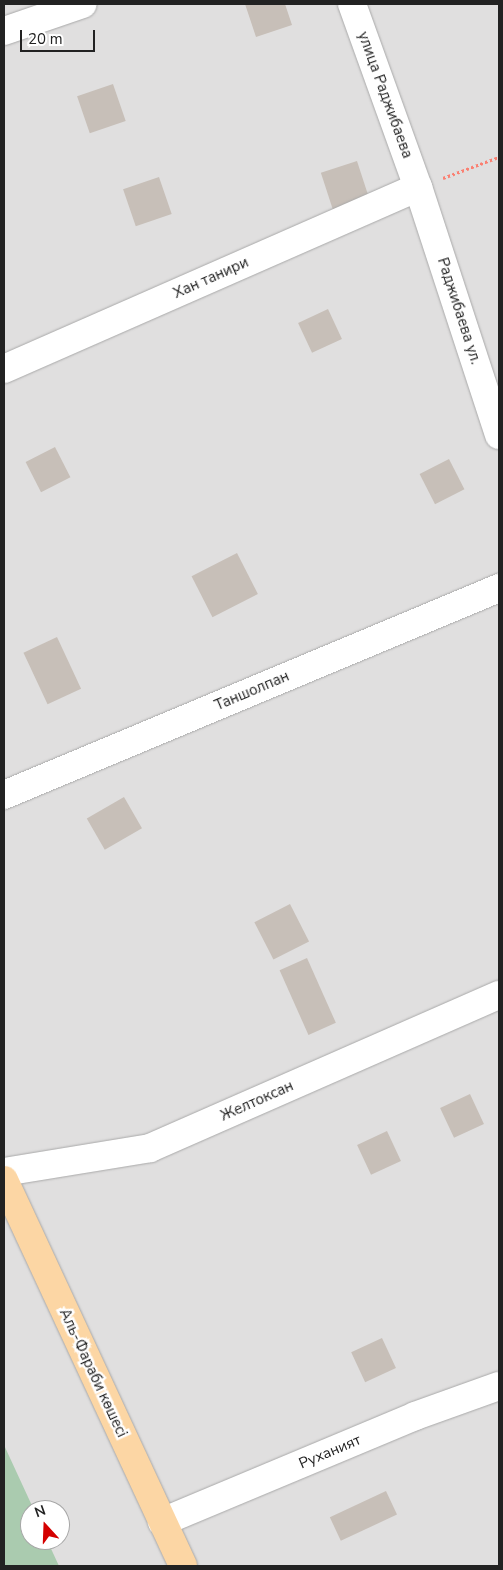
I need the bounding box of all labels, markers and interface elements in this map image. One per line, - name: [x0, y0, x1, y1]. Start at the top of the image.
- scale bar: [22, 20, 98, 52]
- text: 20 m: [28, 29, 63, 49]
- street label: улица Раджибаева: [354, 29, 416, 161]
- street label: Хан танири: [171, 253, 251, 303]
- street label: Раджибаева ул.: [433, 255, 485, 367]
- street label: Таншолпан: [212, 667, 292, 715]
- street label: Желтоксан: [218, 1077, 296, 1125]
- street label: Аль-Фараби көшесі: [55, 1306, 131, 1440]
- street label: Руханият: [296, 1431, 364, 1473]
- north arrow: [20, 1500, 70, 1550]
- text: N: [32, 1501, 48, 1522]

